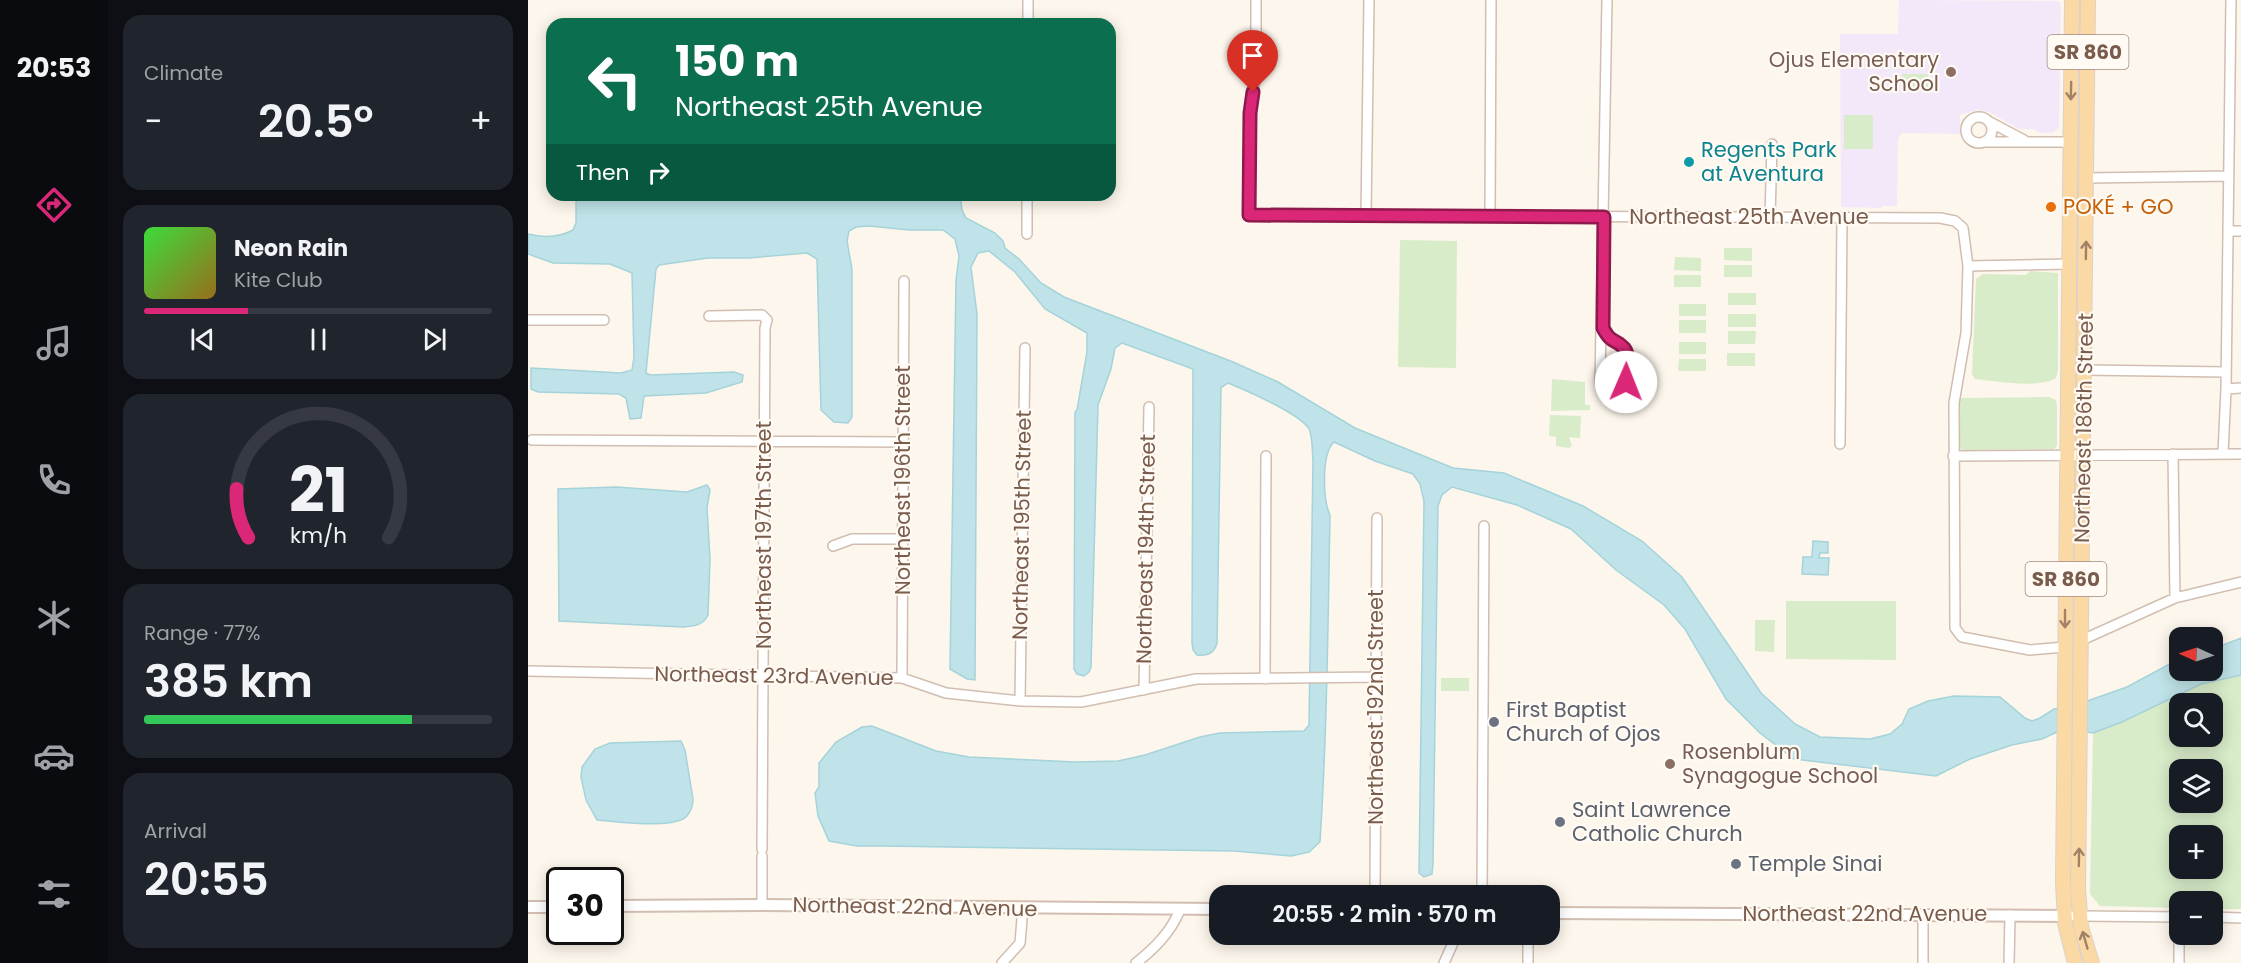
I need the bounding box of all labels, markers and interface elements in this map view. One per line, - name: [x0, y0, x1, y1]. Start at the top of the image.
- pin: [1227, 30, 1278, 92]
- text: 150 m: [675, 32, 799, 91]
- road number: SR 860: [2048, 35, 2128, 69]
- icon: arrive: [1236, 39, 1269, 72]
- icon: left: [576, 42, 654, 120]
- place label: Ojus Elementary School: [1769, 45, 1939, 98]
- text: 20:53: [17, 49, 91, 86]
- text: Climate: [144, 59, 223, 87]
- marker: Ojus Elementary School: [1944, 65, 1958, 79]
- one-way arrow: [2065, 80, 2077, 100]
- text: Northeast 25th Avenue: [675, 88, 983, 125]
- text: 20.5°: [258, 90, 374, 153]
- text: −: [144, 98, 162, 145]
- text: +: [469, 98, 492, 145]
- place label: Regents Park at Aventura: [1701, 135, 1837, 188]
- marker: Regents Park at Aventura: [1682, 155, 1696, 169]
- icon: right: [642, 156, 675, 189]
- text: Then: [576, 157, 630, 188]
- icon: directions: [33, 184, 75, 226]
- place label: POKÉ + GO: [2063, 192, 2173, 221]
- marker: POKÉ + GO: [2044, 200, 2058, 214]
- street label: Northeast 25th Avenue: [1629, 202, 1869, 231]
- text: Neon Rain: [234, 233, 348, 264]
- one-way arrow: [2080, 241, 2092, 261]
- text: Kite Club: [234, 266, 323, 294]
- street label: Northeast 186th Street: [2067, 313, 2100, 543]
- icon: music: [33, 322, 75, 364]
- icon: previous: [186, 323, 219, 356]
- icon: pause: [302, 323, 335, 356]
- icon: next: [418, 323, 451, 356]
- position arrow: [1594, 350, 1658, 414]
- street label: Northeast 196th Street: [888, 365, 917, 595]
- street label: Northeast 195th Street: [1005, 410, 1038, 640]
- street label: Northeast 197th Street: [749, 421, 778, 649]
- street label: Northeast 194th Street: [1129, 434, 1162, 664]
- text: 21: [288, 447, 348, 535]
- icon: phone: [33, 459, 75, 501]
- text: km/h: [289, 521, 347, 552]
- road number: SR 860: [2026, 562, 2106, 596]
- street label: Northeast 192nd Street: [1361, 589, 1390, 825]
- icon: climate: [33, 597, 75, 639]
- one-way arrow: [2060, 608, 2071, 628]
- text: Range · 77%: [144, 619, 260, 647]
- north arrow: [2169, 627, 2223, 681]
- map controls: [2169, 627, 2223, 945]
- text: 385 km: [144, 650, 313, 713]
- street label: Northeast 23rd Avenue: [654, 659, 894, 692]
- button: search: [2169, 693, 2223, 747]
- place label: First Baptist Church of Ojos: [1506, 695, 1661, 748]
- marker: First Baptist Church of Ojos: [1487, 715, 1501, 729]
- icon: car: [33, 735, 75, 777]
- place label: Rosenblum Synagogue School: [1682, 737, 1878, 790]
- marker: Rosenblum Synagogue School: [1663, 757, 1677, 771]
- button: layers: [2169, 759, 2223, 813]
- place label: Saint Lawrence Catholic Church: [1572, 795, 1743, 848]
- marker: Saint Lawrence Catholic Church: [1553, 815, 1567, 829]
- text: Arrival: [144, 817, 207, 845]
- button: +: [2169, 825, 2223, 879]
- text: 20:55: [144, 848, 269, 911]
- one-way arrow: [2073, 848, 2084, 868]
- place label: Temple Sinai: [1748, 849, 1882, 878]
- marker: Temple Sinai: [1729, 857, 1743, 871]
- speed limit sign: 30: [546, 867, 624, 945]
- icon: filters: [33, 873, 75, 915]
- street label: Northeast 22nd Avenue: [792, 890, 1038, 923]
- button: −: [2169, 891, 2223, 945]
- text: 20:55 · 2 min · 570 m: [1272, 899, 1497, 930]
- street label: Northeast 22nd Avenue: [1743, 899, 1987, 928]
- one-way arrow: [2078, 931, 2090, 950]

